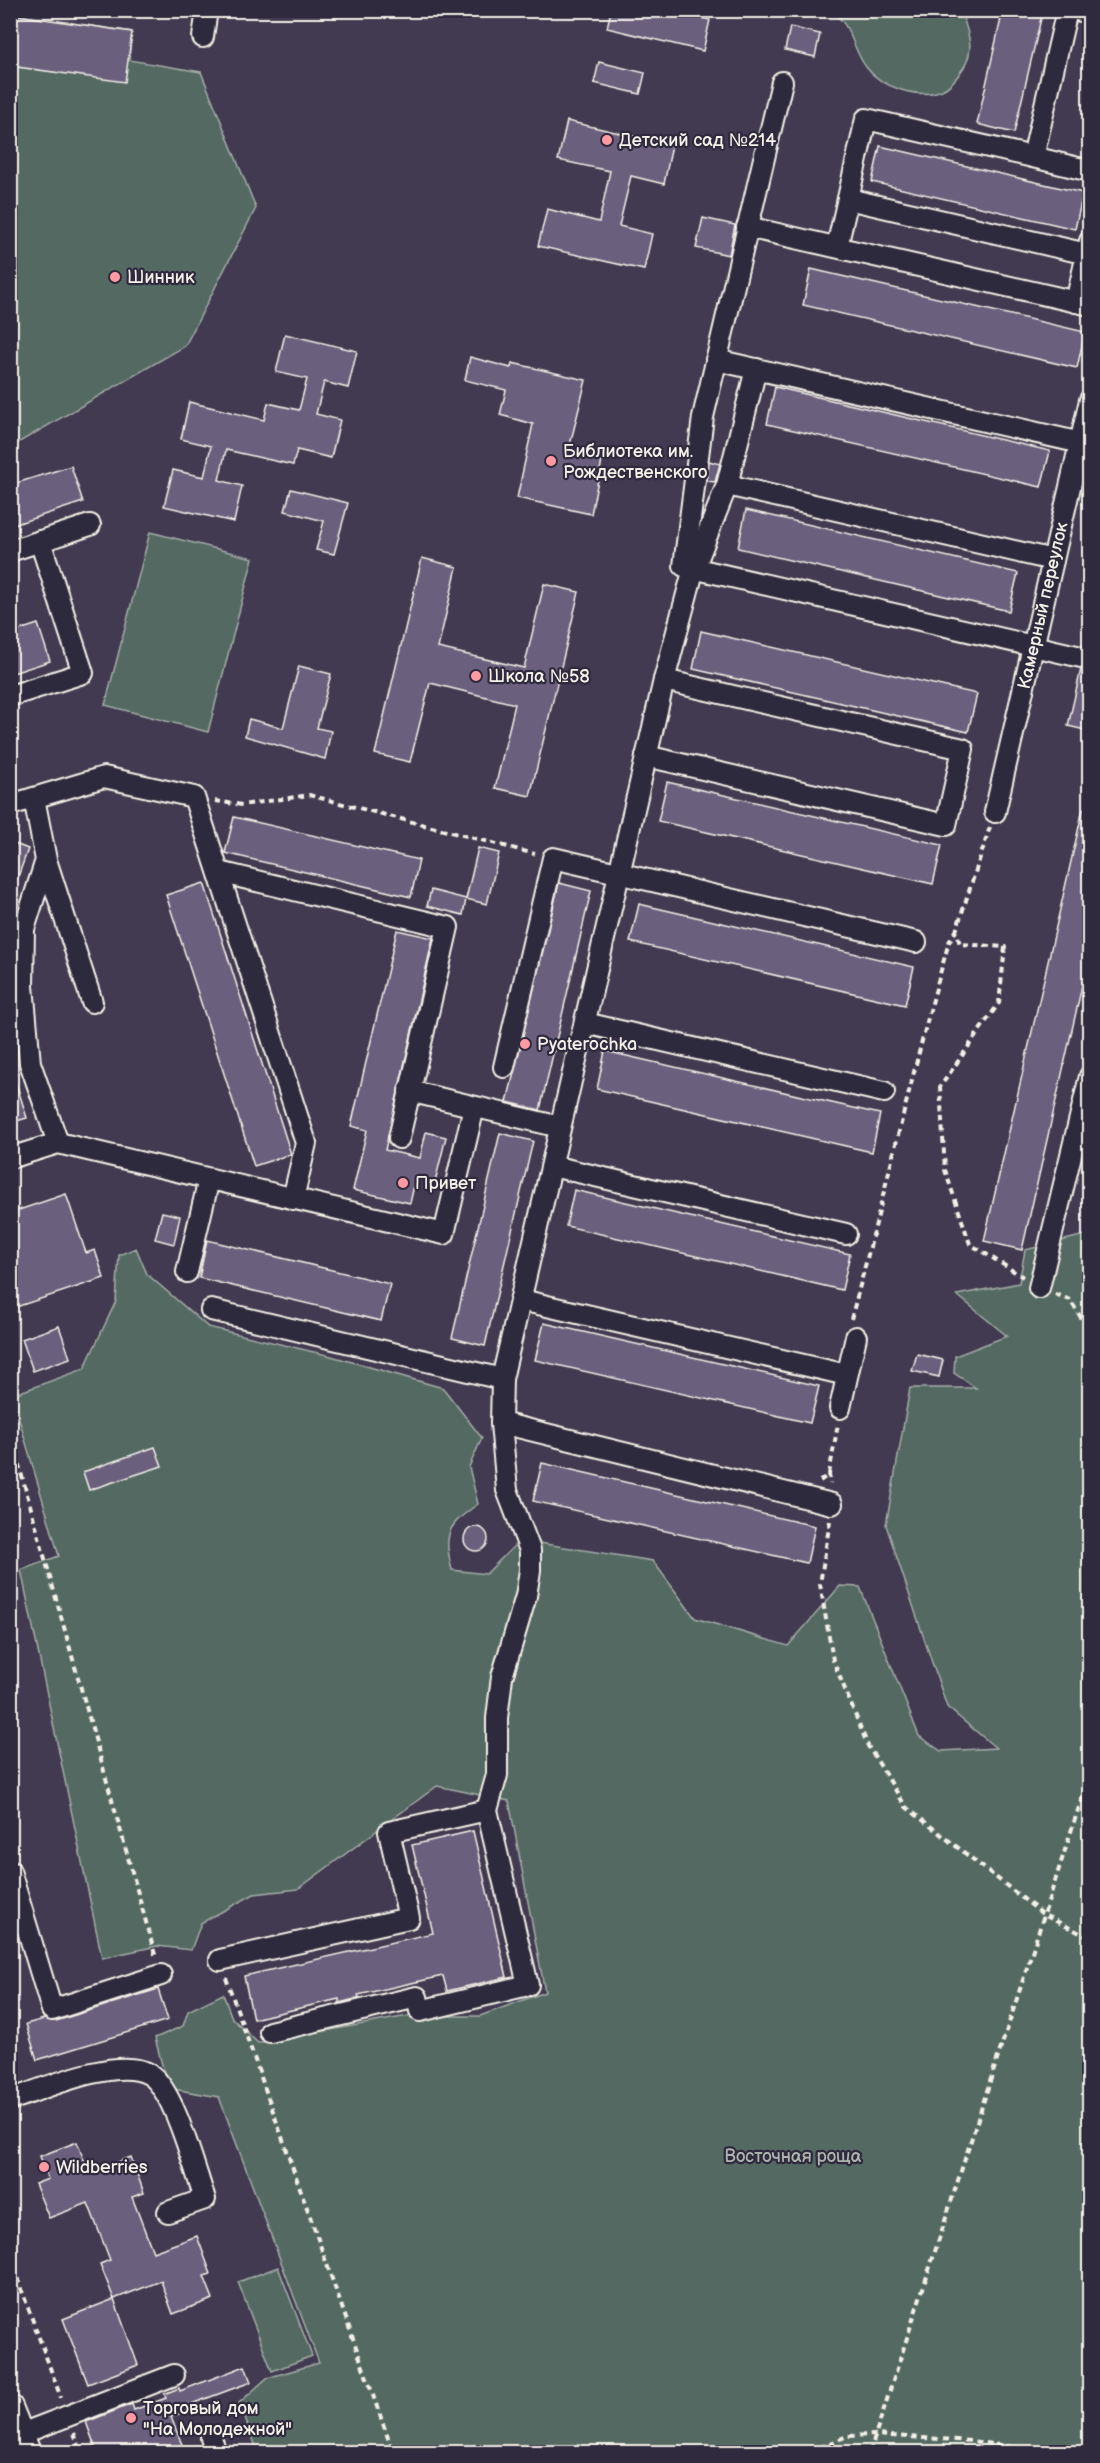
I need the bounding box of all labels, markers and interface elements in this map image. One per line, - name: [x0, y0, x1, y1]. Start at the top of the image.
- place label: Детский сад №214: [619, 130, 776, 151]
- marker: Детский сад №214: [600, 133, 614, 147]
- place label: Шинник: [127, 267, 195, 288]
- marker: Шинник: [108, 270, 122, 284]
- place label: Библиотека им. Рождественского: [563, 441, 707, 483]
- marker: Библиотека им. Рождественского: [544, 454, 558, 468]
- street label: Камерный переулок: [1013, 519, 1072, 691]
- place label: Школа №58: [488, 666, 590, 687]
- marker: Школа №58: [469, 669, 483, 683]
- place label: Pyaterochka: [537, 1034, 637, 1055]
- marker: Pyaterochka: [518, 1037, 532, 1051]
- place label: Привет: [415, 1173, 477, 1194]
- marker: Привет: [396, 1176, 410, 1190]
- park label: Восточная роща: [724, 2146, 862, 2167]
- place label: Wildberries: [56, 2157, 148, 2178]
- marker: Wildberries: [37, 2160, 51, 2174]
- place label: Торговый дом "На Молодежной": [143, 2398, 292, 2440]
- marker: Торговый дом "На Молодежной": [124, 2411, 138, 2425]

